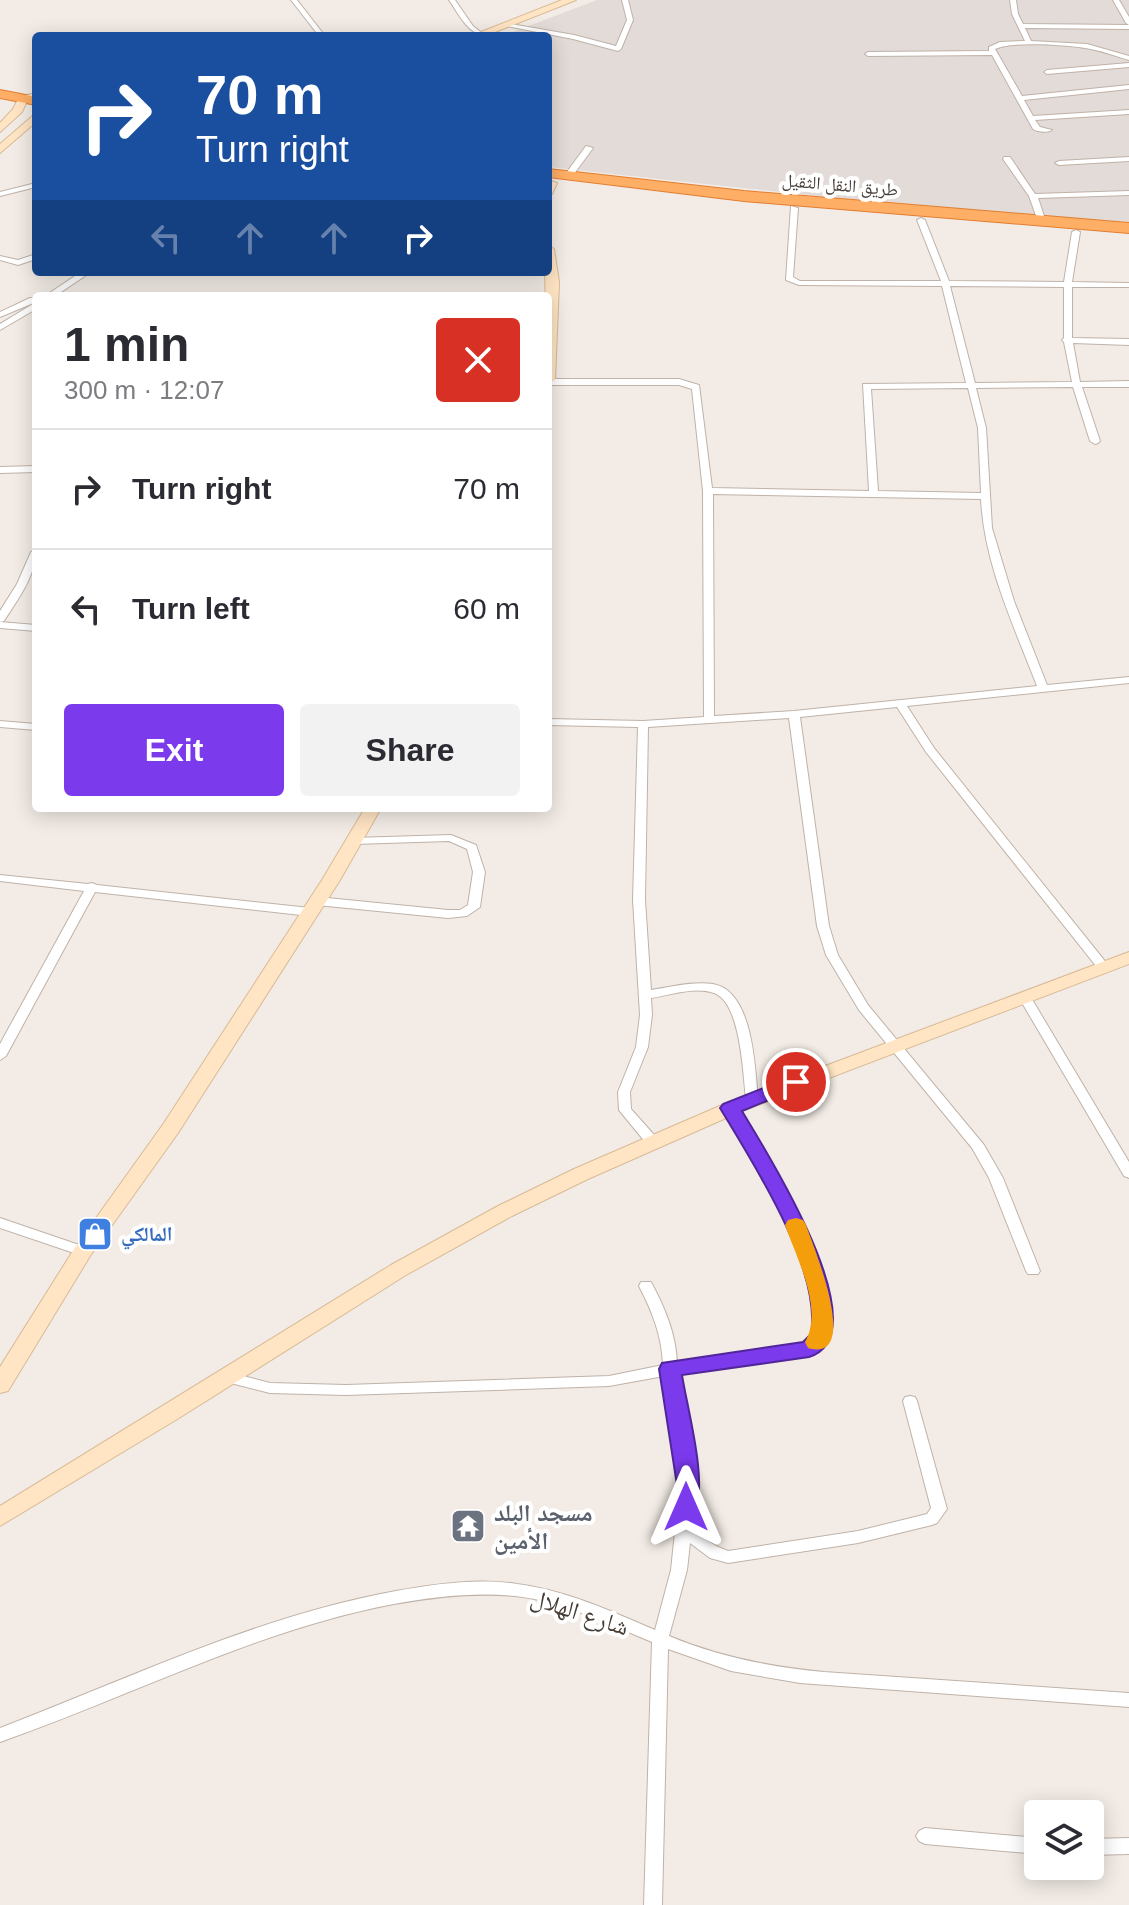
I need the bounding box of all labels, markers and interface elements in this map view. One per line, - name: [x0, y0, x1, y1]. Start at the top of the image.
- text: 70 m: [196, 63, 324, 126]
- icon: right: [64, 64, 168, 168]
- text: Turn right: [196, 129, 349, 170]
- street label: طريق النقل الثقيل: [781, 170, 899, 201]
- icon: left: [144, 216, 188, 260]
- icon: ahead: [228, 216, 272, 260]
- icon: ahead: [312, 216, 356, 260]
- icon: right: [396, 216, 440, 260]
- text: 1 min: [64, 318, 189, 371]
- button: close: [436, 318, 520, 402]
- text: 300 m · 12:07: [64, 375, 224, 405]
- icon: right: [64, 467, 108, 511]
- text: Turn right: [132, 472, 271, 505]
- text: 70 m: [453, 472, 520, 505]
- icon: left: [64, 587, 108, 631]
- text: Turn left: [132, 592, 250, 625]
- text: 60 m: [453, 592, 520, 625]
- button: Exit: [64, 704, 284, 796]
- button: Share: [300, 704, 520, 796]
- pin: [762, 1048, 830, 1116]
- icon: arrive: [774, 1060, 818, 1104]
- shop icon: المالكي: [76, 1215, 114, 1253]
- place label: المالكي: [121, 1223, 173, 1250]
- position arrow: [644, 1465, 728, 1549]
- place label: مسجد البلد الأمين: [494, 1499, 593, 1555]
- temple icon: مسجد البلد الأمين: [449, 1507, 487, 1545]
- street label: شارع الهلال: [527, 1584, 632, 1642]
- map controls: [1024, 1800, 1104, 1880]
- button: layers: [1024, 1800, 1104, 1880]

